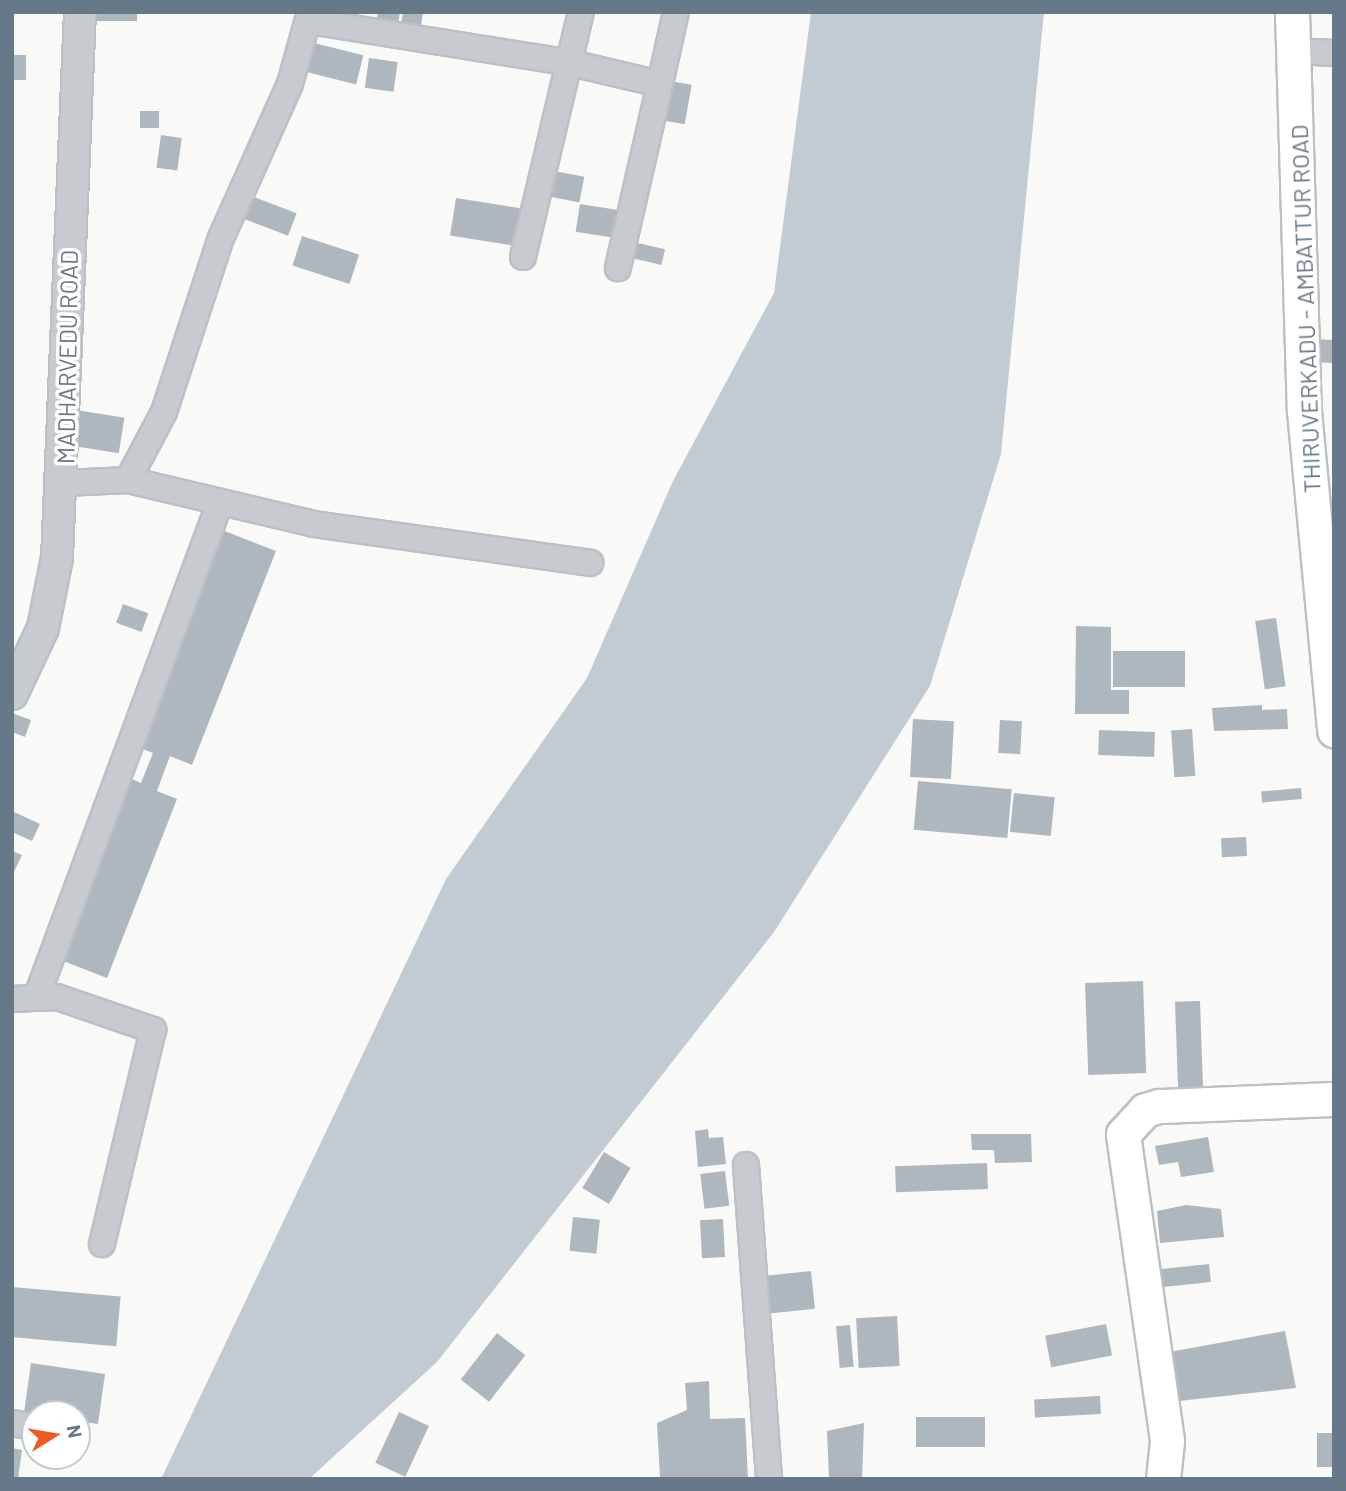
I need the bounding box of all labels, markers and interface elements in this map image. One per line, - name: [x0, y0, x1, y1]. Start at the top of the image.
- street label: THIRUVERKADU - AMBATTUR ROAD: [1284, 124, 1326, 494]
- street label: MADHARVEDU ROAD: [51, 250, 83, 464]
- north arrow: [21, 1400, 91, 1470]
- text: N: [63, 1423, 88, 1440]

